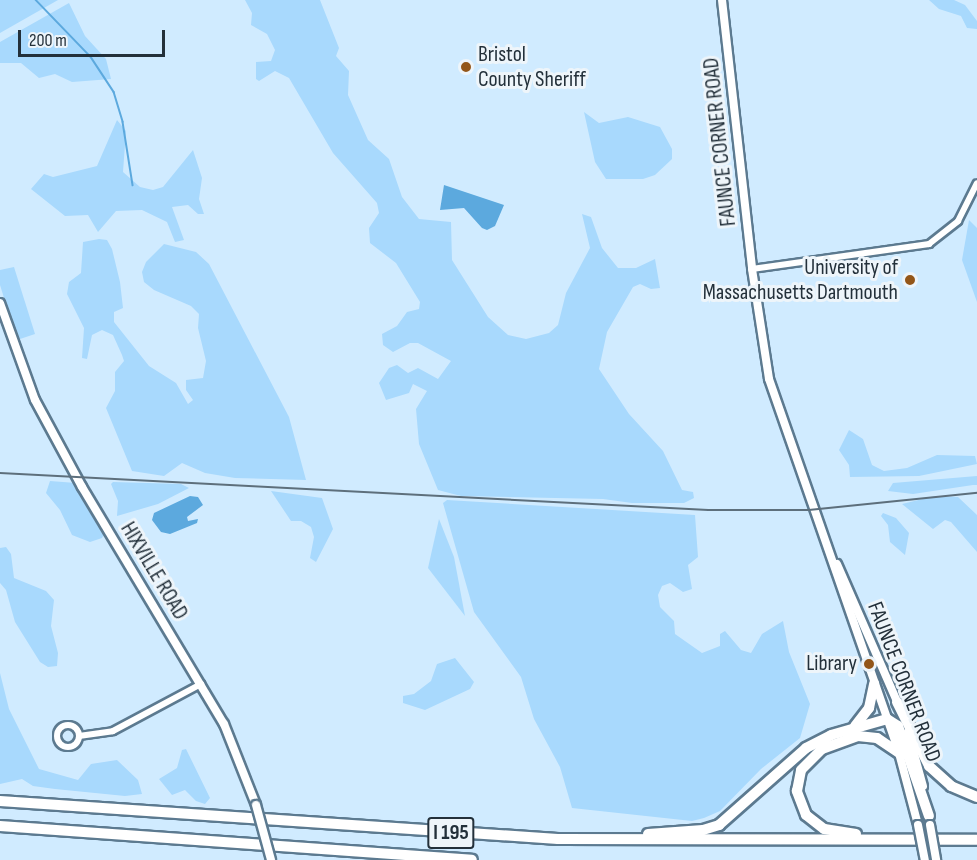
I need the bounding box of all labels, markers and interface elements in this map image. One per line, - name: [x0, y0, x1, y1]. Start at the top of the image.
- scale bar: [21, 18, 168, 56]
- text: 200 m: [29, 30, 67, 51]
- place label: Bristol County Sheriff: [478, 41, 586, 92]
- street label: FAUNCE CORNER ROAD: [698, 56, 742, 228]
- marker: Bristol County Sheriff: [459, 60, 473, 74]
- place label: University of Massachusetts Dartmouth: [703, 254, 898, 306]
- marker: University of Massachusetts Dartmouth: [903, 273, 917, 287]
- street label: HIXVILLE ROAD: [115, 517, 193, 625]
- street label: FAUNCE CORNER ROAD: [861, 598, 947, 766]
- place label: Library: [806, 651, 857, 677]
- marker: Library: [862, 657, 876, 671]
- road number: I 195: [427, 815, 475, 851]

